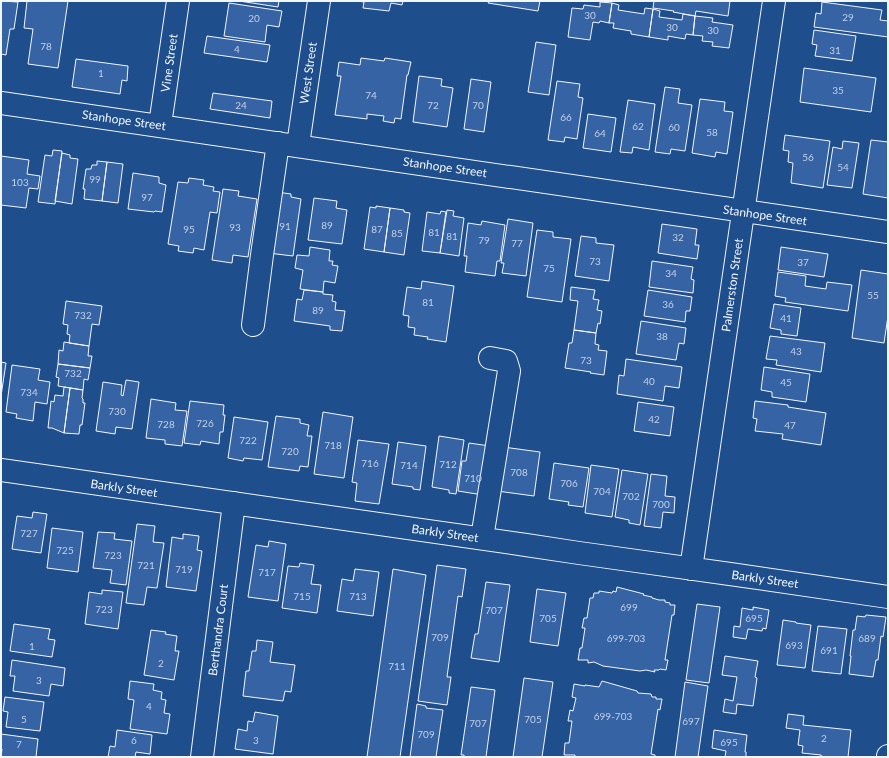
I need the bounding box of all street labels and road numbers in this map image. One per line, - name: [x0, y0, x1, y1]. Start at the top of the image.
- street label: Vine Street: [157, 32, 181, 93]
- street label: West Street: [296, 40, 320, 105]
- street label: Stanhope Street: [81, 107, 168, 133]
- street label: Stanhope Street: [402, 154, 489, 180]
- street label: Stanhope Street: [722, 202, 809, 228]
- street label: Palmerston Street: [718, 237, 746, 333]
- street label: Barkly Street: [90, 476, 159, 500]
- street label: Barkly Street: [411, 521, 480, 545]
- street label: Barkly Street: [731, 567, 800, 591]
- street label: Berthandra Court: [205, 583, 231, 677]

